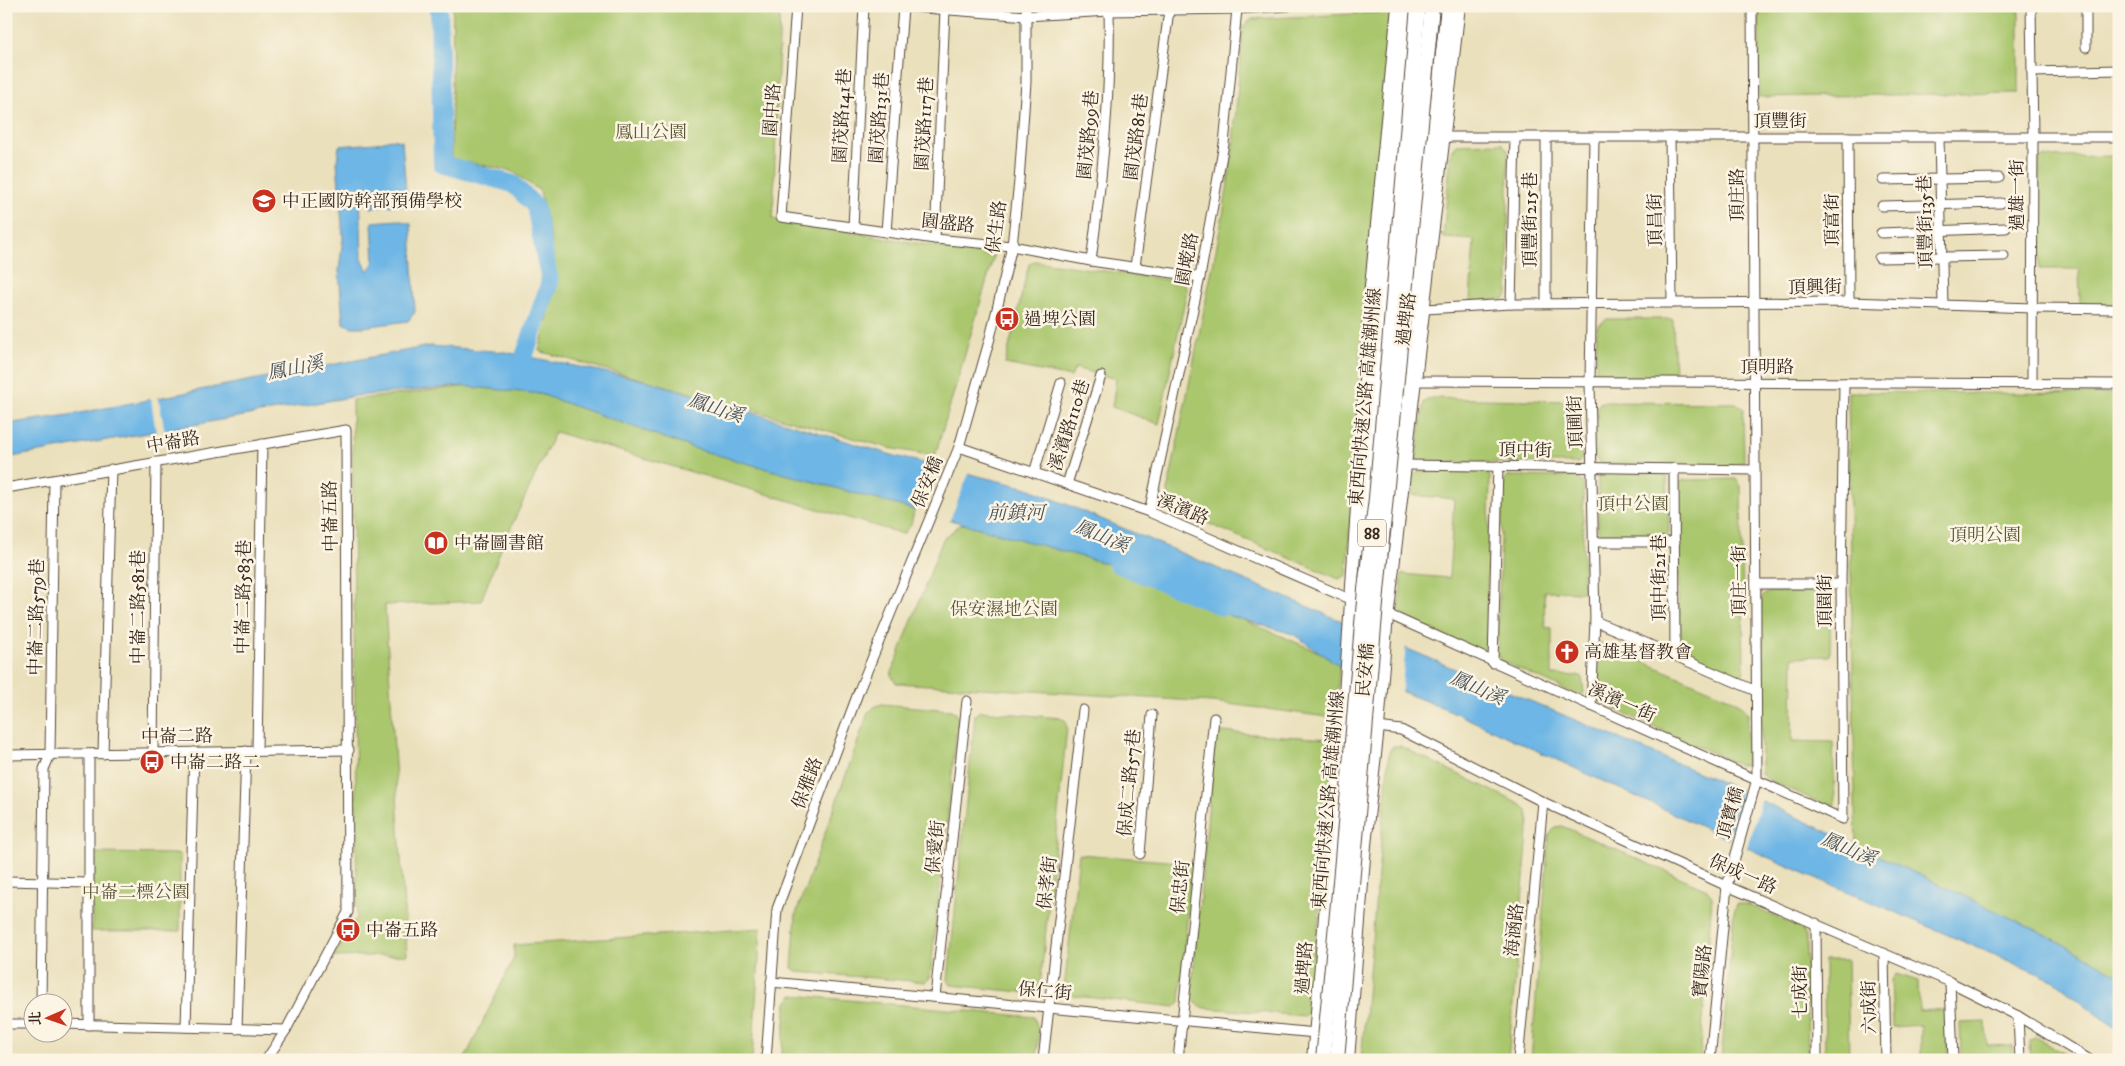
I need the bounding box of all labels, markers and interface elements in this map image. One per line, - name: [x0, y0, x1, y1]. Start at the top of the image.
- street label: 園茂路141巷: [830, 68, 856, 164]
- street label: 園茂路131巷: [866, 71, 894, 165]
- street label: 園茂路117巷: [912, 76, 938, 172]
- street label: 園中路: [760, 82, 786, 138]
- street label: 園茂路99巷: [1074, 89, 1104, 181]
- street label: 園茂路81巷: [1121, 92, 1153, 182]
- street label: 頂豐街: [1753, 111, 1807, 133]
- park label: 鳳山公園: [615, 122, 687, 144]
- street label: 過雄一街: [2007, 159, 2029, 231]
- street label: 頂庄路: [1727, 168, 1749, 222]
- street label: 頂豐街215巷: [1520, 172, 1542, 268]
- street label: 頂豐街135巷: [1914, 175, 1938, 269]
- school or university icon: 中正國防幹部預備學校: [251, 188, 277, 214]
- place label: 中正國防幹部預備學校: [282, 191, 462, 213]
- street label: 頂昌街: [1645, 193, 1667, 247]
- street label: 頂富街: [1822, 193, 1844, 247]
- street label: 保生路: [982, 199, 1012, 255]
- street label: 園盛路: [920, 210, 976, 238]
- street label: 園墘路: [1172, 231, 1204, 288]
- street label: 頂興街: [1788, 277, 1842, 299]
- street label: 東西向快速公路 高雄潮州線: [1345, 287, 1387, 508]
- street label: 過埤路: [1393, 291, 1421, 347]
- bus stop icon: 過埤公園: [994, 306, 1020, 332]
- place label: 過埤公園: [1024, 309, 1096, 331]
- water label: 鳳山溪: [265, 351, 327, 385]
- street label: 頂明路: [1740, 357, 1794, 379]
- street label: 溪濱路110巷: [1045, 377, 1095, 474]
- water label: 鳳山溪: [685, 389, 748, 429]
- street label: 頂圃街: [1564, 395, 1588, 449]
- street label: 中崙路: [145, 427, 202, 459]
- street label: 頂中街: [1498, 440, 1552, 462]
- street label: 保安橋: [908, 453, 948, 512]
- street label: 中崙五路: [319, 480, 343, 552]
- street label: 溪濱路: [1153, 489, 1212, 531]
- park label: 頂中公園: [1597, 494, 1669, 516]
- water label: 前鎮河: [987, 502, 1047, 525]
- water label: 鳳山溪: [1071, 515, 1134, 558]
- road number: 88: [1358, 520, 1386, 546]
- park label: 頂明公園: [1949, 525, 2021, 547]
- library icon: 中崙圖書館: [423, 530, 449, 556]
- place label: 中崙圖書館: [454, 533, 544, 555]
- street label: 頂中街21巷: [1649, 534, 1671, 622]
- street label: 中崙二路583巷: [232, 540, 256, 655]
- street label: 頂庄一街: [1729, 545, 1751, 617]
- street label: 中崙二路581巷: [128, 550, 150, 664]
- street label: 中崙二路579巷: [25, 558, 49, 676]
- street label: 頂園街: [1815, 574, 1837, 628]
- park label: 保安濕地公園: [950, 599, 1058, 621]
- church icon: 高雄基督教會: [1554, 639, 1580, 665]
- street label: 民安橋: [1353, 642, 1379, 698]
- place label: 高雄基督教會: [1584, 642, 1692, 664]
- water label: 鳳山溪: [1447, 667, 1510, 711]
- street label: 溪濱一街: [1584, 678, 1659, 728]
- street label: 東西向快速公路 高雄潮州線: [1308, 690, 1350, 911]
- street label: 中崙二路: [141, 725, 213, 749]
- street label: 保成二路57巷: [1114, 728, 1146, 838]
- bus stop icon: 中崙二路二: [139, 749, 165, 775]
- place label: 中崙二路二: [170, 752, 260, 774]
- street label: 保雅路: [788, 754, 828, 813]
- street label: 頂寶橋: [1713, 784, 1749, 842]
- street label: 保愛街: [922, 819, 950, 875]
- water label: 鳳山溪: [1818, 828, 1881, 872]
- street label: 保成一路: [1705, 850, 1780, 900]
- street label: 保孝街: [1034, 855, 1062, 911]
- street label: 保忠街: [1167, 859, 1195, 915]
- park label: 中崙二標公園: [82, 882, 190, 904]
- street label: 海涵路: [1501, 902, 1529, 958]
- bus stop icon: 中崙五路: [335, 917, 361, 943]
- place label: 中崙五路: [366, 920, 438, 942]
- street label: 過埤路: [1292, 940, 1318, 996]
- street label: 寶陽路: [1689, 943, 1717, 999]
- street label: 七成街: [1790, 965, 1812, 1019]
- street label: 保仁街: [1017, 979, 1073, 1005]
- street label: 六成街: [1859, 980, 1881, 1034]
- north arrow: [22, 994, 72, 1044]
- text: 北: [27, 1011, 45, 1026]

